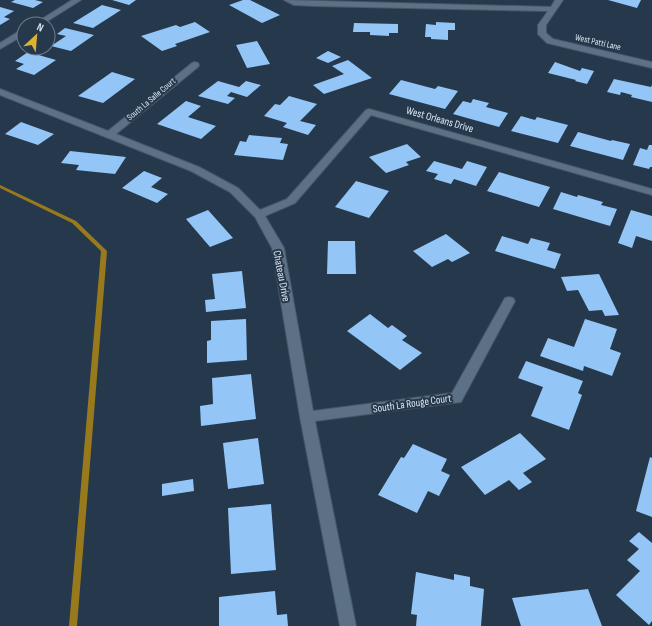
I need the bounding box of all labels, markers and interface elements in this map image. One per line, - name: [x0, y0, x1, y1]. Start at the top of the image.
- north arrow: [16, 16, 56, 56]
- text: N: [35, 20, 46, 35]
- street label: West Patti Lane: [574, 32, 622, 53]
- street label: South La Salle Court: [125, 76, 178, 123]
- street label: West Orleans Drive: [405, 104, 475, 135]
- street label: Chateau Drive: [270, 249, 293, 303]
- street label: South La Rouge Court: [372, 391, 453, 415]

